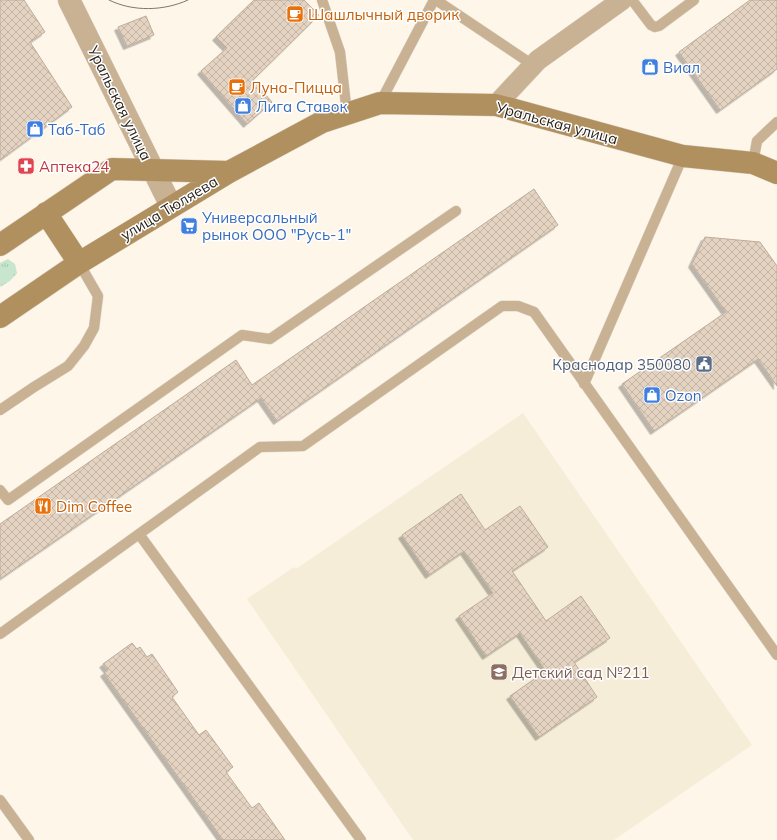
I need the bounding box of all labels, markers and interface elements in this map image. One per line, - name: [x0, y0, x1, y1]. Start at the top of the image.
- cafe icon: Шашлычный дворик: [285, 4, 305, 24]
- place label: Шашлычный дворик: [308, 5, 460, 24]
- street label: Уральская улица: [84, 42, 156, 163]
- shop icon: Виал: [640, 57, 660, 77]
- place label: Виал: [663, 58, 700, 77]
- cafe icon: Луна-Пицца: [227, 77, 247, 97]
- place label: Луна-Пицца: [250, 78, 342, 97]
- shop icon: Лига Ставок: [233, 96, 253, 116]
- place label: Лига Ставок: [256, 97, 348, 116]
- street label: Уральская улица: [493, 97, 620, 148]
- shop icon: Таб-Таб: [25, 119, 45, 139]
- place label: Таб-Таб: [48, 120, 106, 139]
- pharmacy icon: Аптека24: [16, 156, 36, 176]
- place label: Аптека24: [39, 157, 109, 176]
- street label: улица Тюляева: [117, 172, 221, 244]
- place label: Универсальный рынок ООО "Русь-1": [201, 208, 351, 244]
- supermarket icon: Универсальный рынок ООО "Русь-1": [179, 216, 199, 236]
- public building icon: Краснодар 350080: [694, 354, 714, 374]
- place label: Краснодар 350080: [552, 355, 691, 374]
- shop icon: Ozon: [642, 385, 662, 405]
- place label: Ozon: [665, 386, 702, 405]
- restaurant icon: Dim Coffee: [33, 496, 53, 516]
- place label: Dim Coffee: [56, 497, 132, 516]
- school or university icon: Детский сад №211: [489, 662, 509, 682]
- place label: Детский сад №211: [512, 663, 650, 682]

